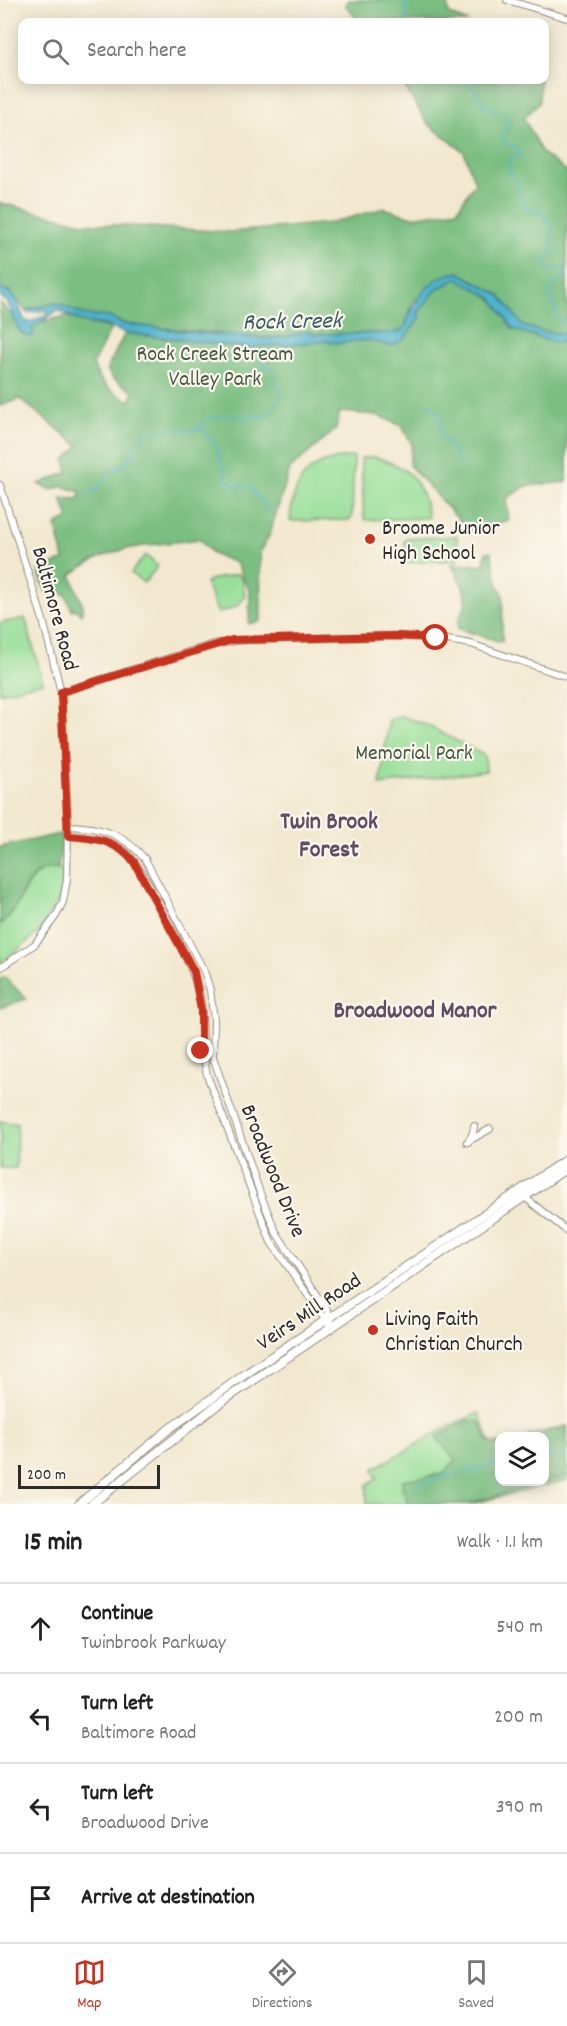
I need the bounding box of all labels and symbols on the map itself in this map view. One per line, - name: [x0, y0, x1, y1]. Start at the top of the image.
- water label: Rock Creek: [242, 305, 344, 341]
- park label: Rock Creek Stream Valley Park: [137, 340, 293, 396]
- place label: Broome Junior High School: [382, 514, 500, 570]
- marker: Broome Junior High School: [363, 532, 377, 546]
- street label: Baltimore Road: [22, 544, 85, 674]
- route start: [422, 624, 448, 650]
- park label: Memorial Park: [355, 739, 473, 770]
- district label: Twin Brook Forest: [280, 806, 378, 868]
- district label: Broadwood Manor: [333, 995, 498, 1029]
- route end: [187, 1037, 213, 1063]
- street label: Broadwood Drive: [231, 1100, 312, 1242]
- street label: Veirs Mill Road: [251, 1266, 369, 1359]
- place label: Living Faith Christian Church: [385, 1305, 523, 1361]
- marker: Living Faith Christian Church: [366, 1323, 380, 1337]
- scale bar: [18, 1462, 160, 1490]

